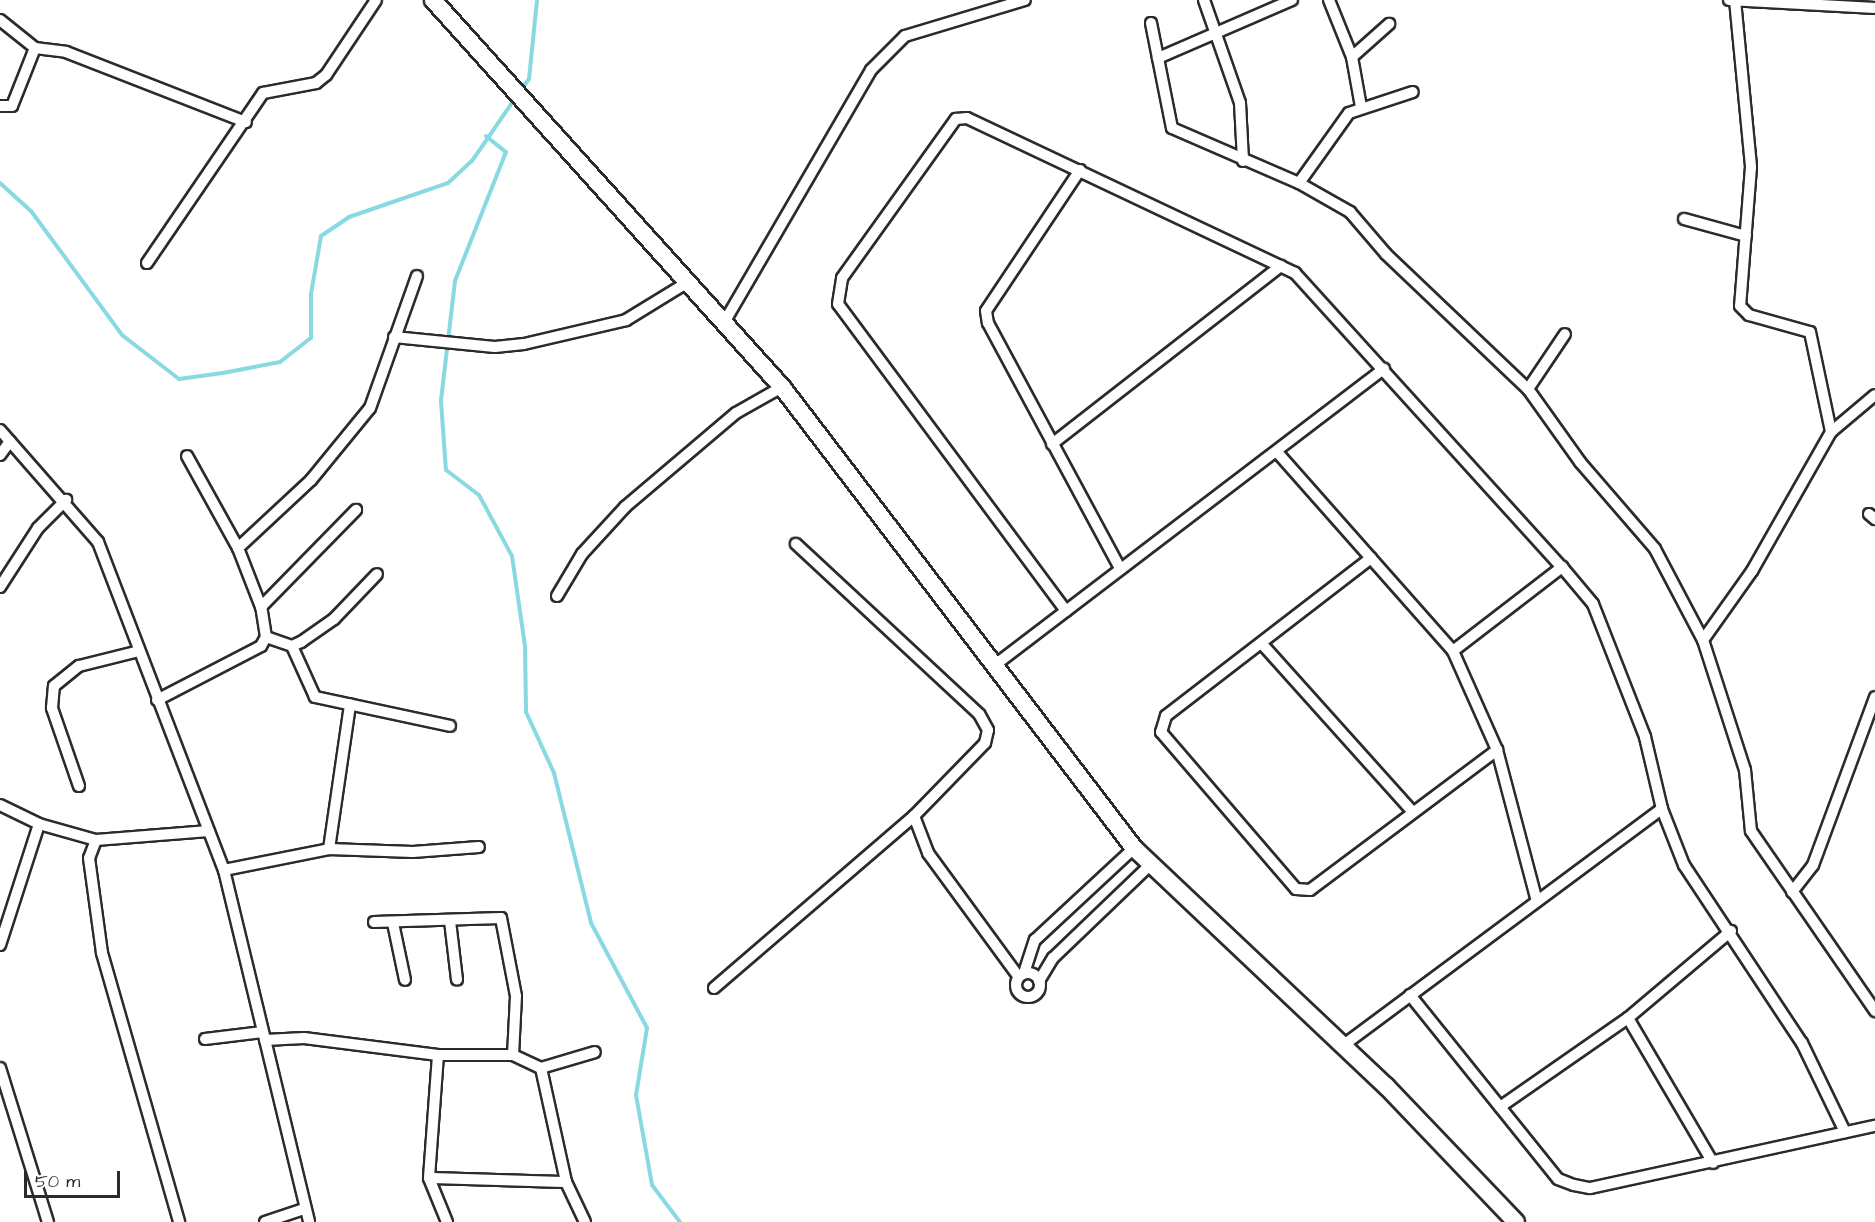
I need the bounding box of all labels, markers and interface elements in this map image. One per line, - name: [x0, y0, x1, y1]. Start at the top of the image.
- scale bar: [27, 1159, 123, 1197]
- text: 50 m: [35, 1169, 80, 1194]

